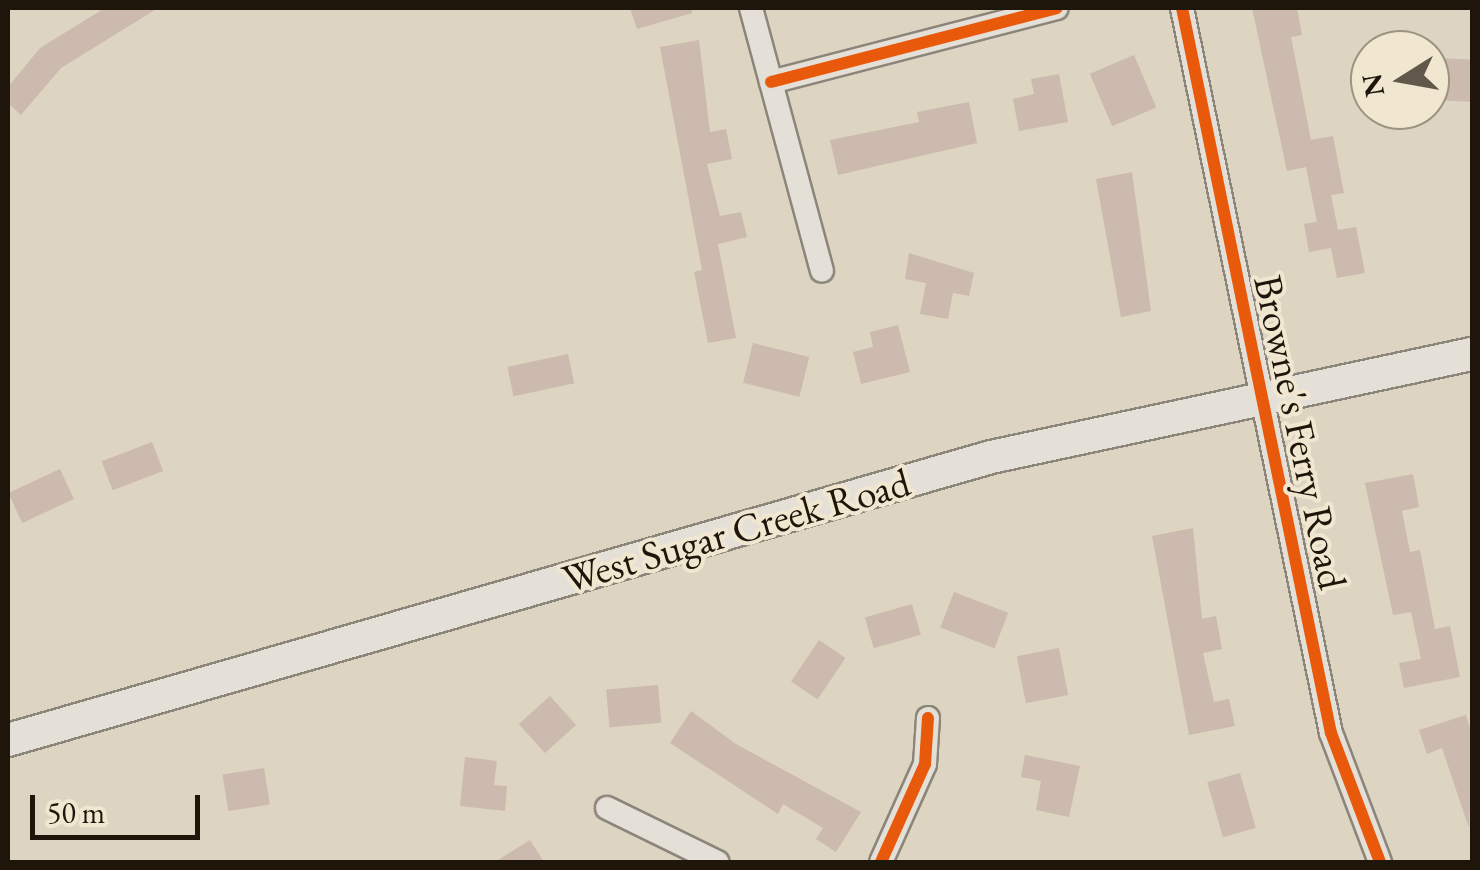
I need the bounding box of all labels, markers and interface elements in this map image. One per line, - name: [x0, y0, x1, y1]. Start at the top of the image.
- north arrow: [1350, 30, 1450, 130]
- text: N: [1353, 71, 1392, 100]
- street label: Browne's Ferry Road: [1244, 271, 1358, 593]
- street label: West Sugar Creek Road: [557, 457, 915, 603]
- scale bar: [35, 775, 205, 837]
- text: 50 m: [47, 793, 105, 832]

